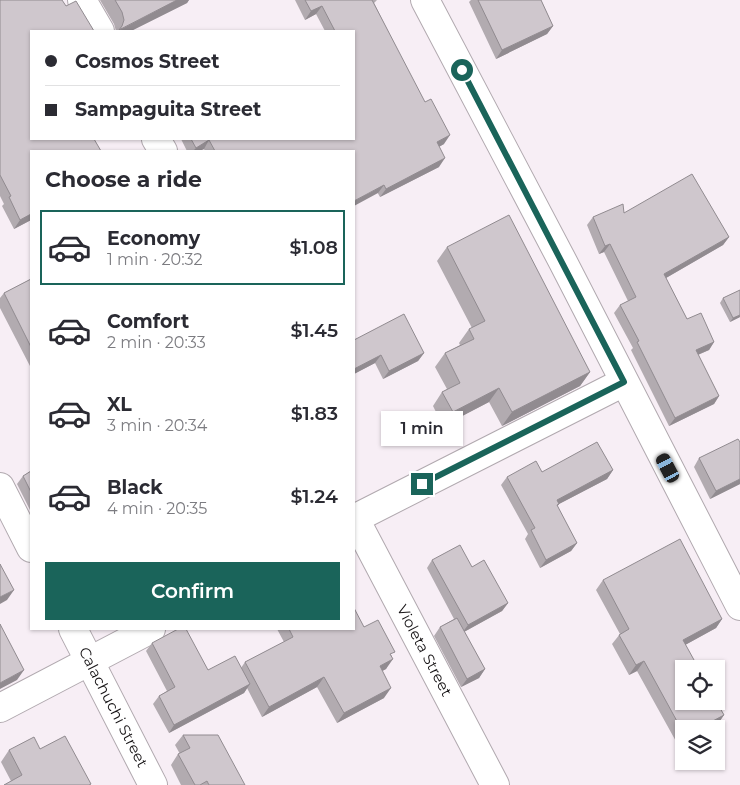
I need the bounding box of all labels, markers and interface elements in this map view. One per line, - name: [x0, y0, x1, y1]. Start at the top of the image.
- text: Cosmos Street: [75, 50, 220, 73]
- route start: [451, 59, 473, 81]
- text: Sampaguita Street: [75, 98, 261, 121]
- text: Choose a ride: [45, 166, 202, 193]
- icon: car: [47, 225, 92, 270]
- text: Economy: [107, 227, 200, 250]
- text: $1.08: [289, 236, 338, 259]
- text: 1 min · 20:32: [107, 250, 203, 269]
- icon: car: [47, 308, 92, 353]
- text: Comfort: [107, 310, 189, 333]
- text: $1.45: [290, 319, 338, 342]
- text: 2 min · 20:33: [107, 333, 206, 352]
- icon: car: [47, 391, 92, 436]
- text: XL: [107, 393, 132, 416]
- text: $1.83: [291, 402, 338, 425]
- callout: 1 min: [381, 412, 463, 446]
- text: 3 min · 20:34: [107, 416, 207, 435]
- text: 1 min: [401, 419, 443, 438]
- car: [654, 451, 681, 485]
- route end: [411, 473, 433, 495]
- icon: car: [47, 474, 92, 519]
- text: Black: [107, 476, 163, 499]
- text: $1.24: [290, 485, 338, 508]
- text: 4 min · 20:35: [107, 499, 207, 518]
- button: Confirm: [45, 562, 340, 620]
- street label: Violeta Street: [393, 601, 457, 699]
- street label: Calachuchi Street: [75, 644, 152, 770]
- map controls: [675, 660, 725, 770]
- button: locate: [675, 660, 725, 710]
- button: layers: [675, 720, 725, 770]

